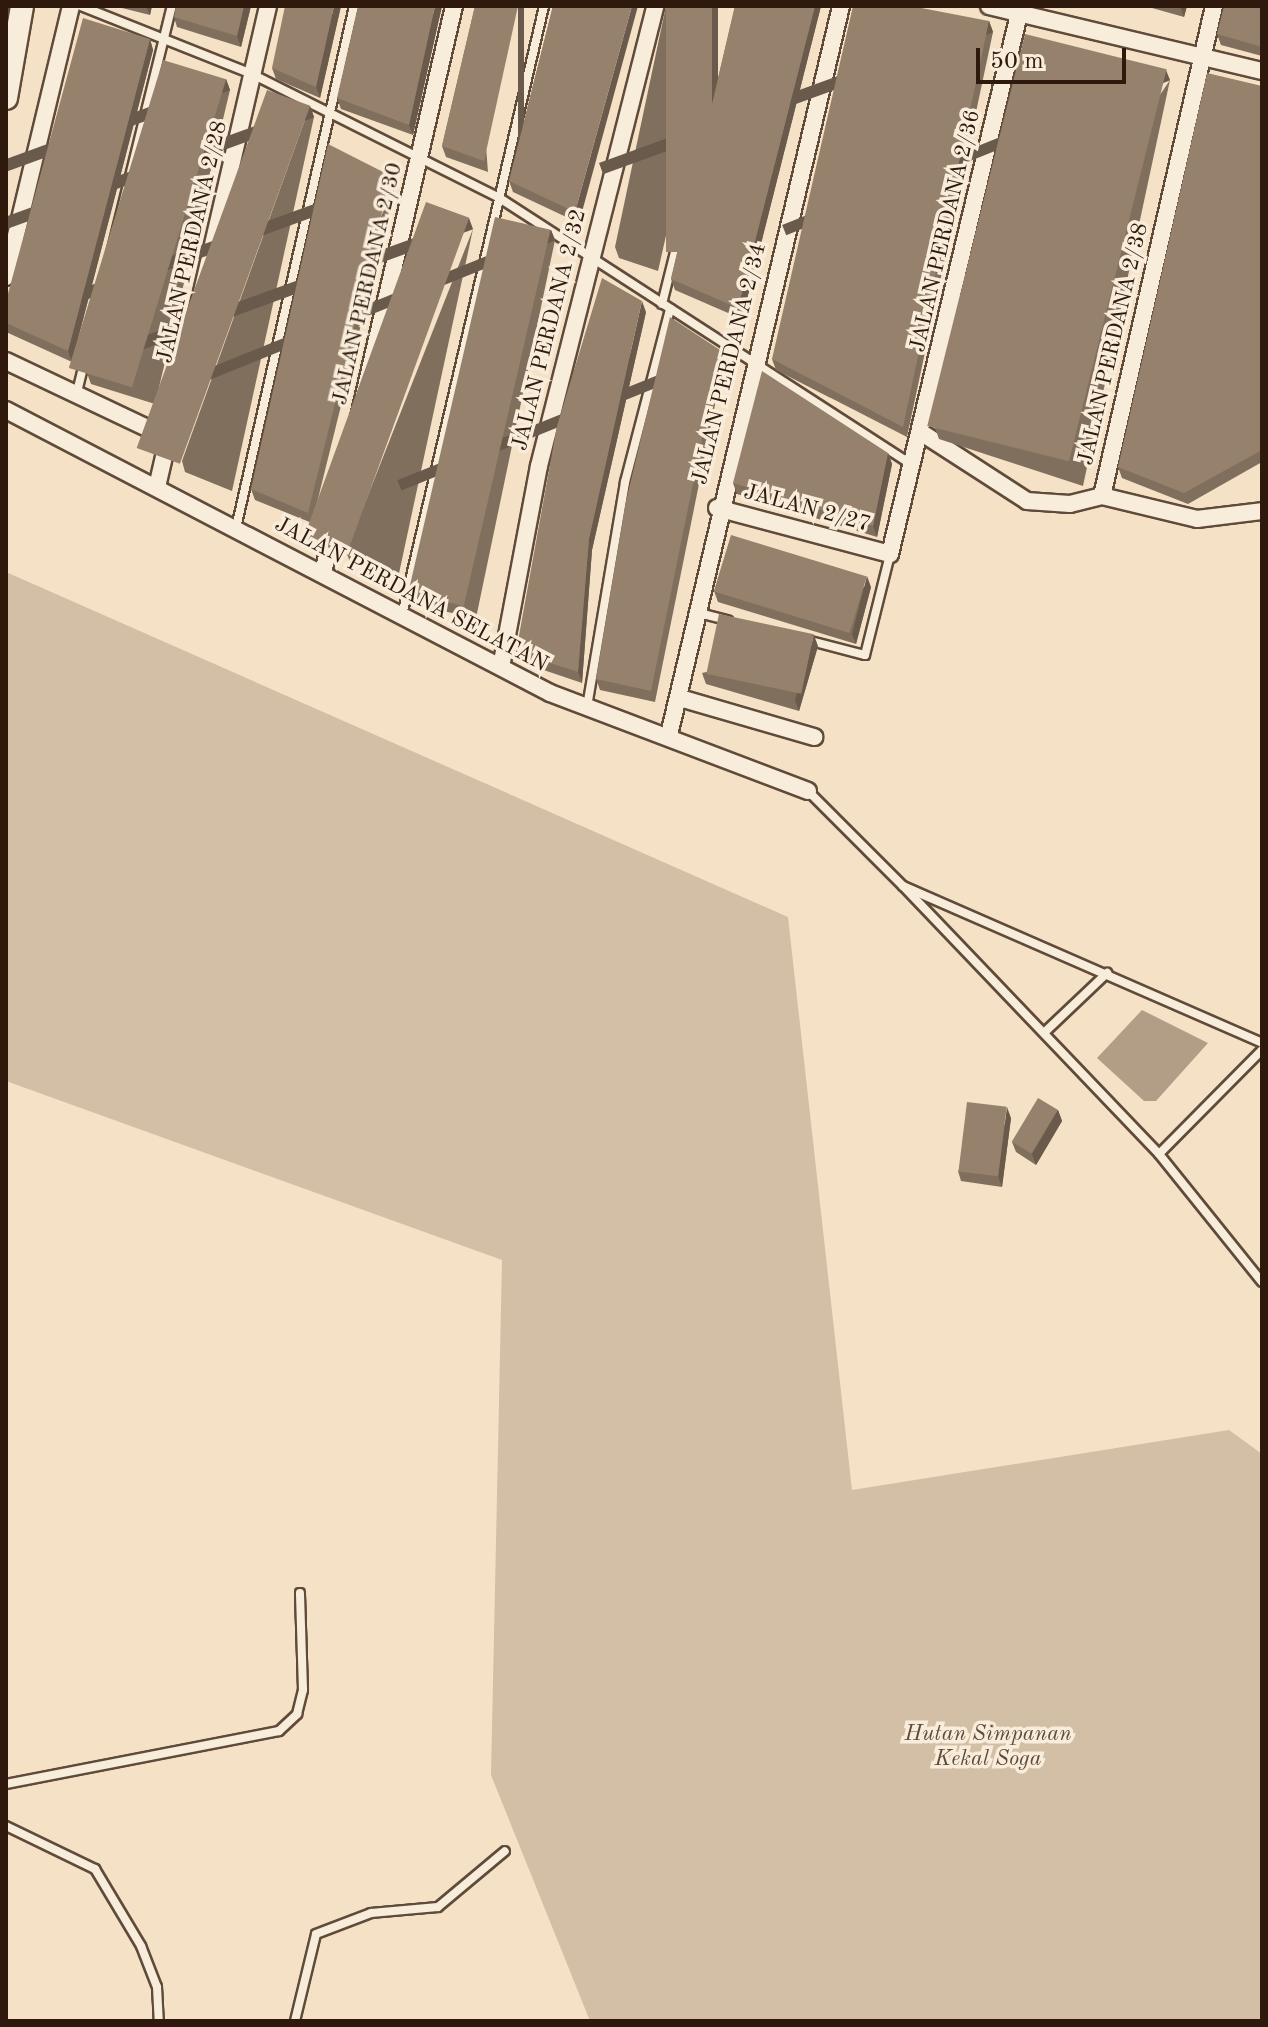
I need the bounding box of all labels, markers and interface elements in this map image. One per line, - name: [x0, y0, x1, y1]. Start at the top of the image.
- scale bar: [980, 32, 1130, 82]
- text: 50 m: [990, 50, 1044, 74]
- street label: JALAN PERDANA 2/36: [905, 107, 987, 355]
- street label: JALAN PERDANA 2/28: [152, 118, 234, 366]
- street label: JALAN PERDANA 2/30: [327, 160, 409, 408]
- street label: JALAN PERDANA 2/32: [507, 207, 593, 453]
- street label: JALAN PERDANA 2/38: [1073, 220, 1155, 468]
- street label: JALAN PERDANA 2/34: [687, 241, 773, 487]
- street label: JALAN 2/27: [741, 479, 873, 539]
- street label: JALAN PERDANA SELATAN: [270, 512, 552, 678]
- park label: Hutan Simpanan Kekal Soga: [904, 1721, 1072, 1772]

